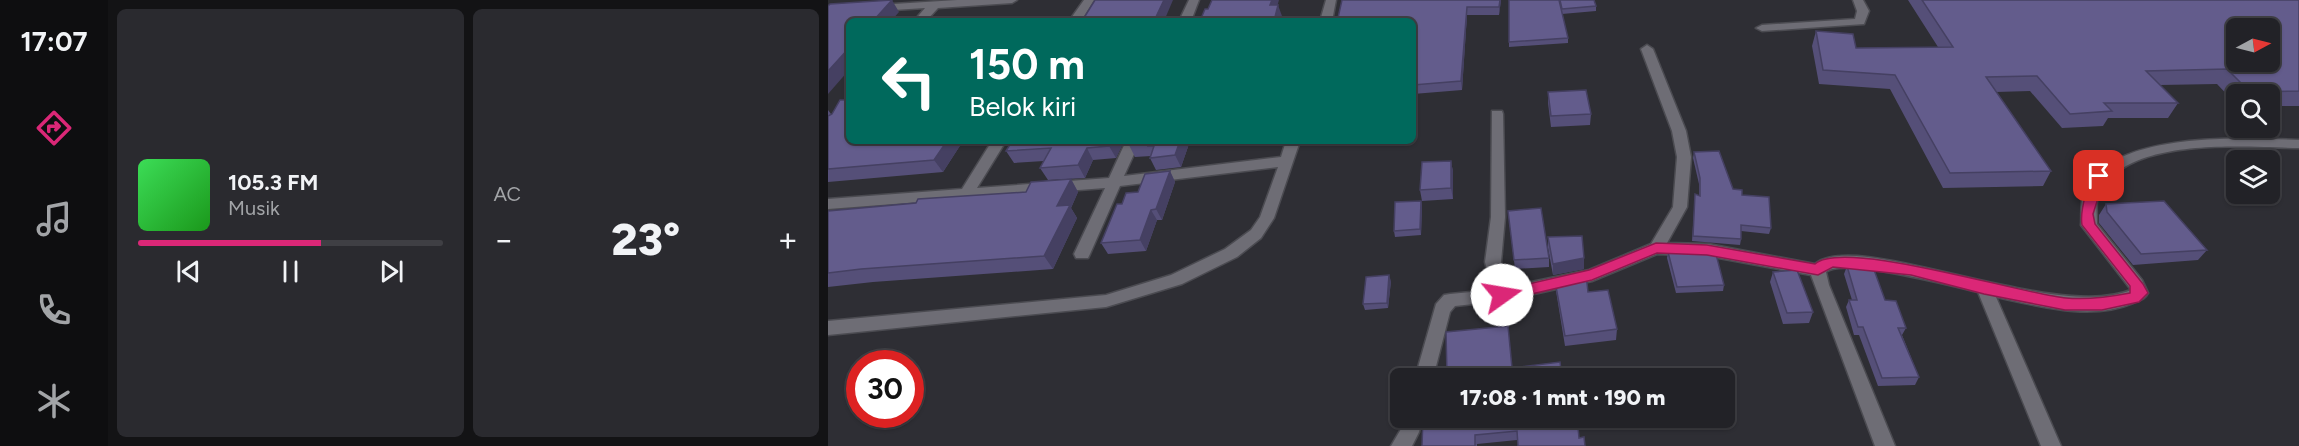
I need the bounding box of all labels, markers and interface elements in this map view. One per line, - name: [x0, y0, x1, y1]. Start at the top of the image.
- north arrow: [2226, 18, 2280, 72]
- map controls: [2226, 18, 2280, 204]
- text: 17:07: [20, 25, 88, 58]
- text: 150 m: [969, 39, 1085, 90]
- icon: left: [870, 42, 948, 120]
- button: search: [2226, 84, 2280, 138]
- text: Belok kiri: [969, 90, 1076, 123]
- icon: directions: [33, 107, 75, 149]
- pin: [2073, 150, 2124, 201]
- button: layers: [2226, 150, 2280, 204]
- icon: arrive: [2082, 159, 2115, 192]
- text: 105.3 FM: [228, 169, 318, 196]
- text: AC: [494, 182, 521, 206]
- text: Musik: [228, 196, 280, 220]
- icon: music: [33, 198, 75, 240]
- text: 23°: [611, 212, 680, 266]
- text: −: [494, 220, 514, 259]
- text: +: [777, 220, 798, 259]
- icon: previous: [172, 255, 205, 288]
- icon: pause: [274, 255, 307, 288]
- icon: next: [375, 255, 408, 288]
- position arrow: [1470, 263, 1534, 327]
- icon: phone: [33, 289, 75, 331]
- speed limit sign: 30: [846, 350, 924, 428]
- icon: climate: [33, 380, 75, 422]
- text: 17:08 · 1 mnt · 190 m: [1460, 384, 1665, 411]

